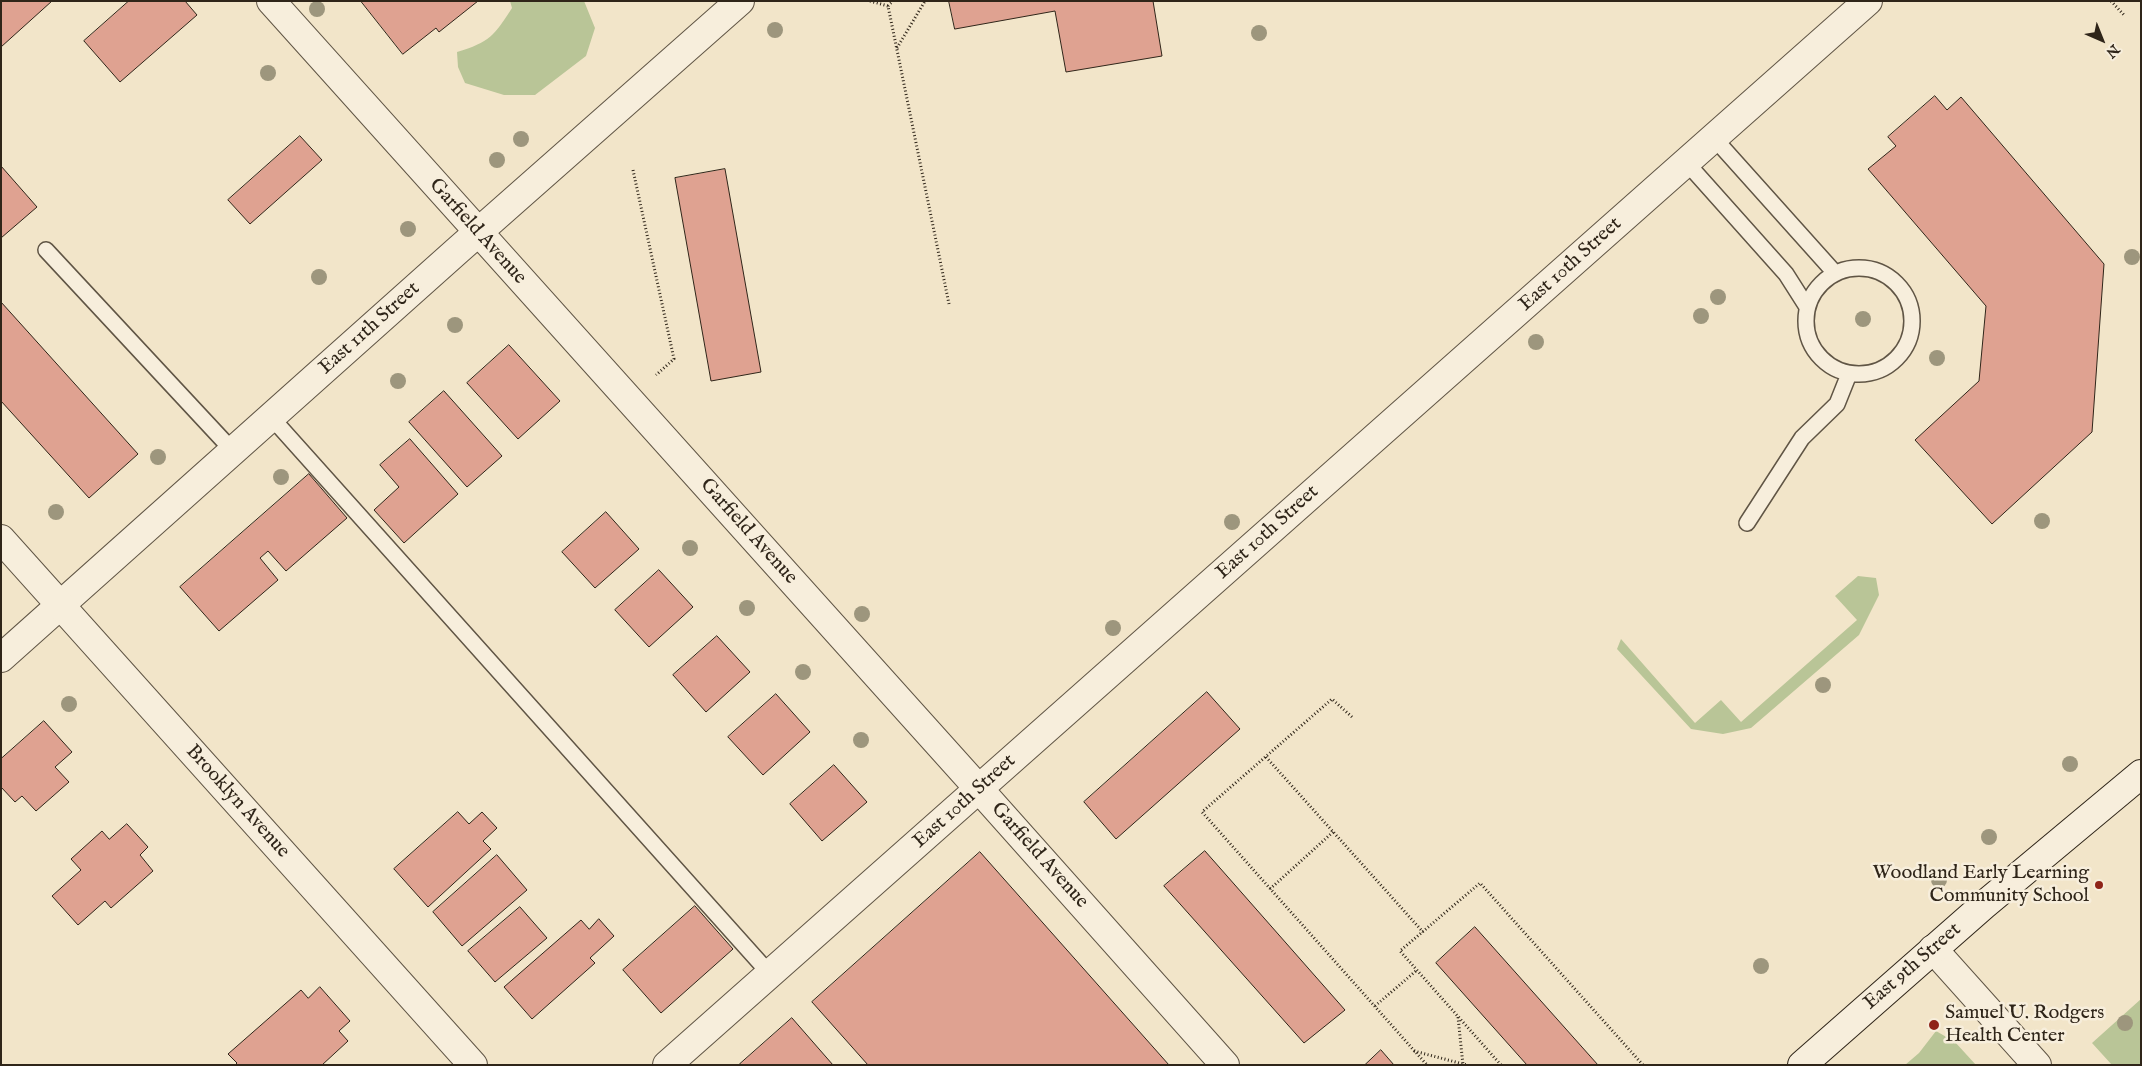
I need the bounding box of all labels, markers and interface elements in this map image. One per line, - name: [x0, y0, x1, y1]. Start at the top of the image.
- north arrow: [2077, 15, 2127, 65]
- text: N: [2102, 40, 2123, 61]
- street label: Garfield Avenue: [423, 174, 531, 290]
- street label: East 10th Street: [1515, 213, 1627, 317]
- street label: East 11th Street: [315, 278, 425, 380]
- street label: Garfield Avenue: [694, 474, 802, 590]
- street label: East 10th Street: [1212, 481, 1324, 585]
- street label: Brooklyn Avenue: [180, 740, 294, 864]
- street label: East 10th Street: [909, 750, 1021, 854]
- street label: Garfield Avenue: [985, 798, 1093, 914]
- place label: Woodland Early Learning Community School: [1873, 862, 2089, 909]
- marker: Woodland Early Learning Community School: [2093, 879, 2105, 891]
- street label: East 9th Street: [1859, 918, 1967, 1016]
- place label: Samuel U. Rodgers Health Center: [1945, 1002, 2104, 1049]
- marker: Samuel U. Rodgers Health Center: [1927, 1018, 1941, 1032]

